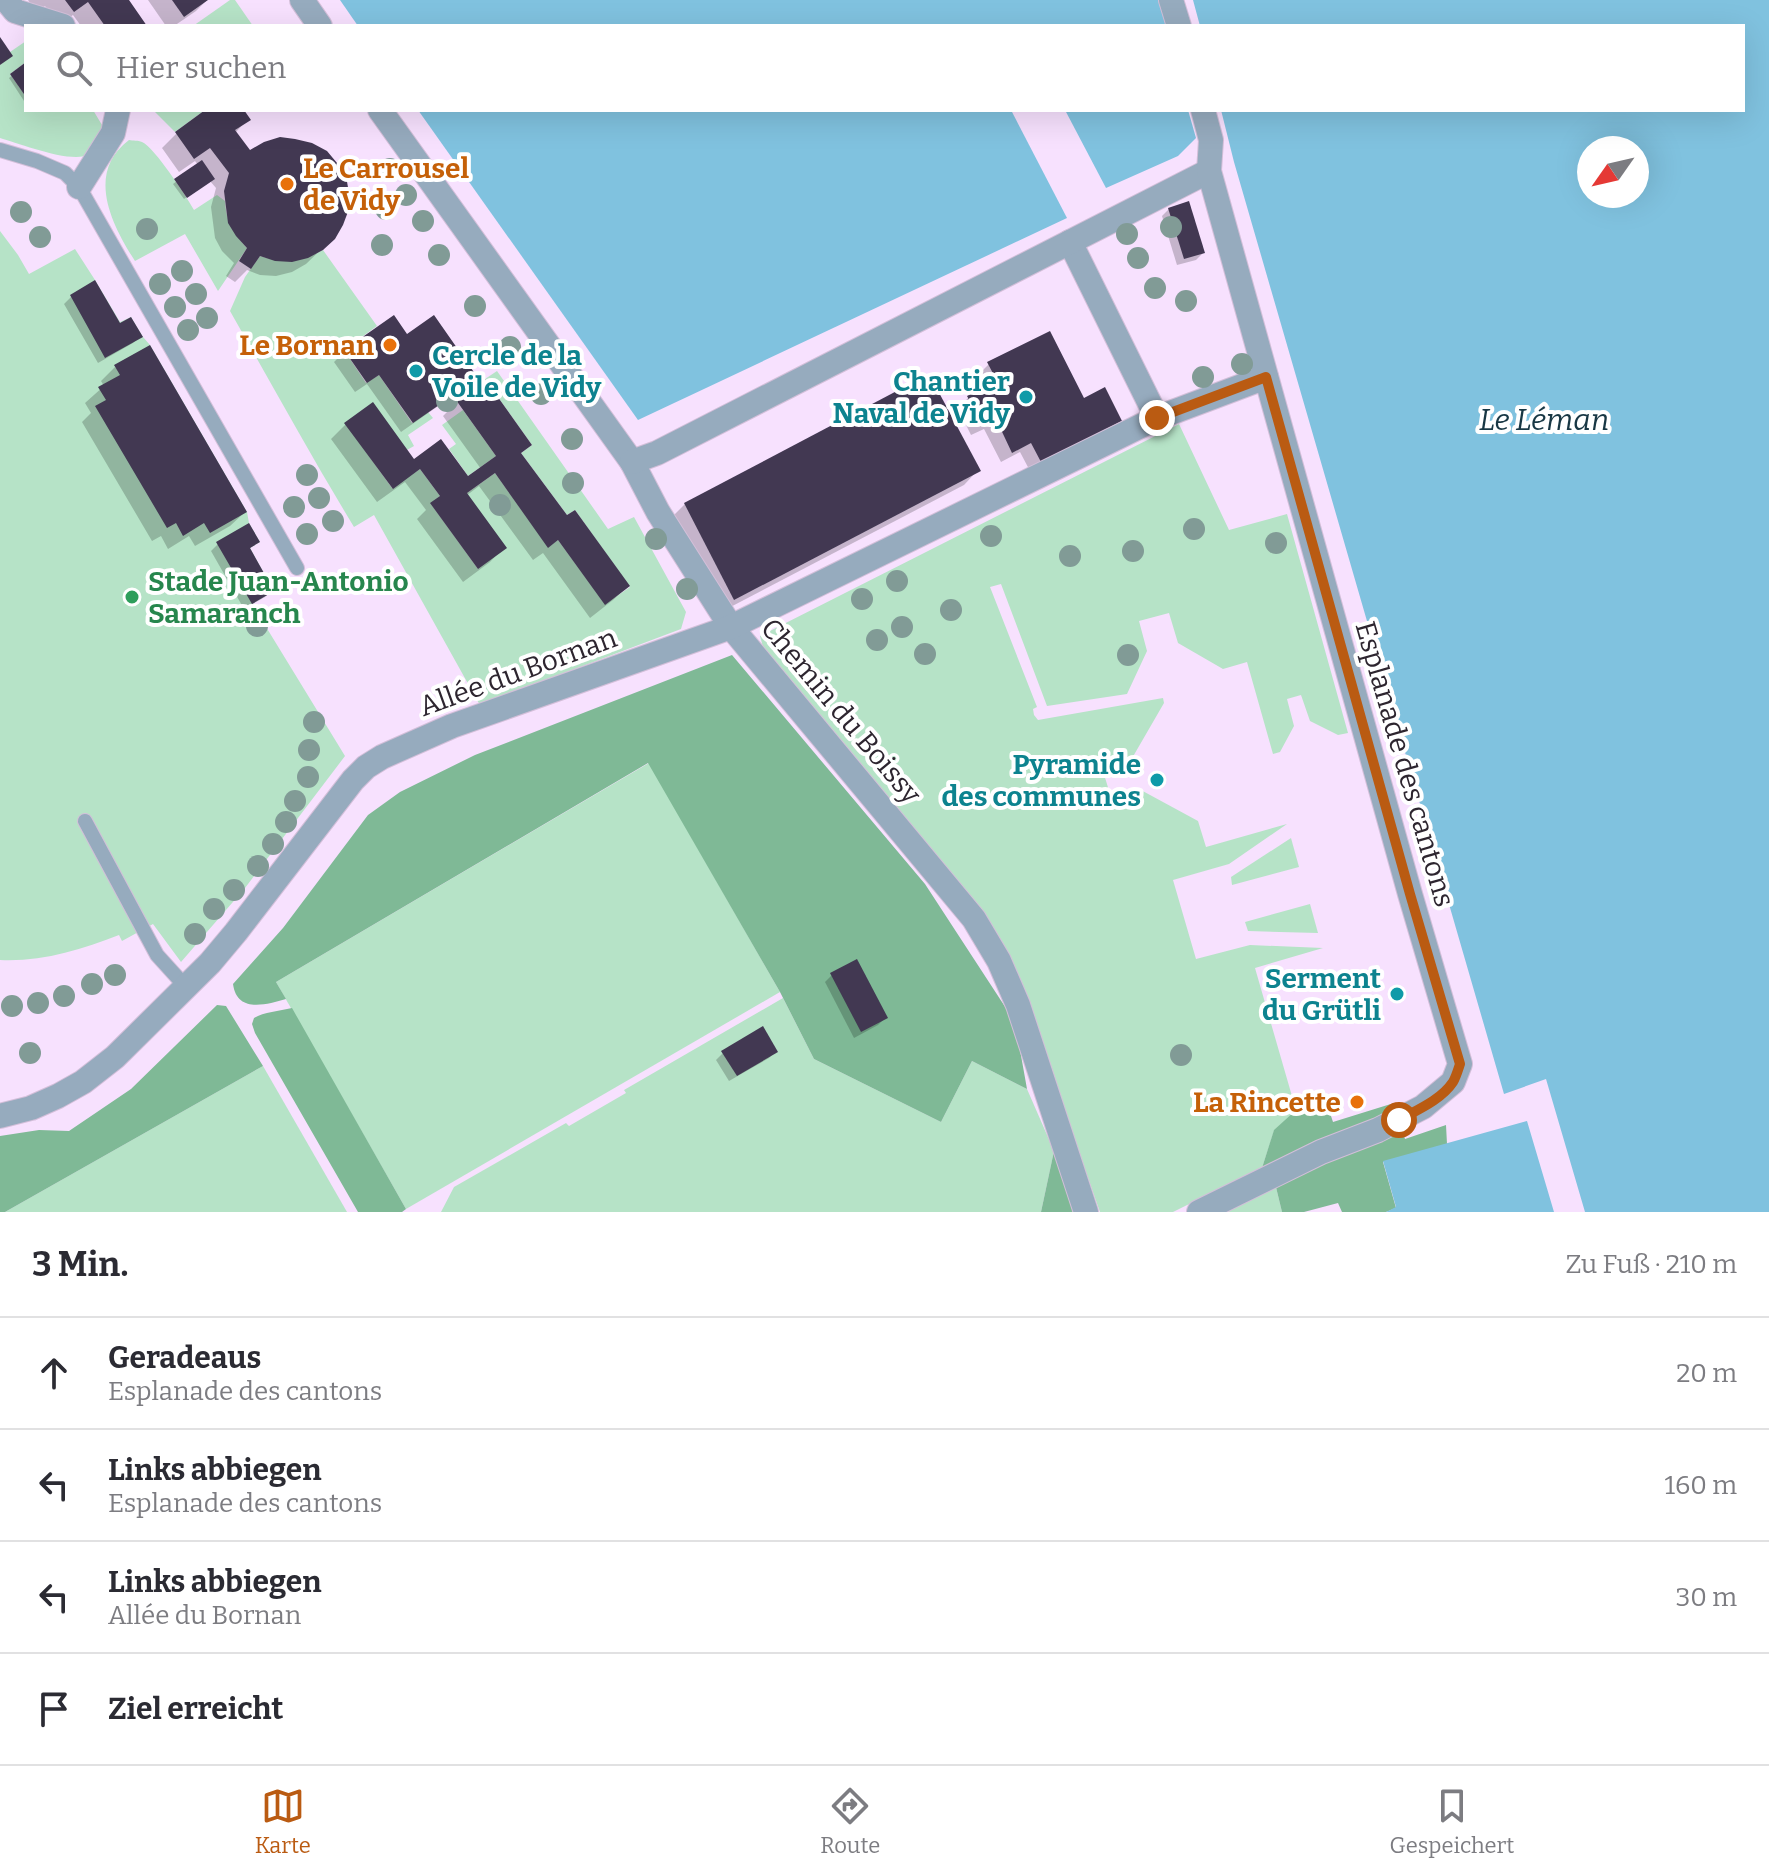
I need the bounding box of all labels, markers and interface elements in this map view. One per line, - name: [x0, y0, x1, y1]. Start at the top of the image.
- search box: [24, 24, 1745, 112]
- icon: search: [52, 46, 96, 90]
- text: Hier suchen: [116, 50, 286, 86]
- north arrow: [1577, 136, 1649, 208]
- place label: Le Carrousel de Vidy: [303, 152, 469, 217]
- marker: Le Carrousel de Vidy: [278, 175, 296, 193]
- place label: Le Bornan: [239, 329, 374, 362]
- marker: Le Bornan: [381, 336, 399, 354]
- place label: Cercle de la Voile de Vidy: [432, 339, 602, 404]
- marker: Cercle de la Voile de Vidy: [407, 362, 425, 380]
- place label: Chantier Naval de Vidy: [832, 365, 1010, 430]
- marker: Chantier Naval de Vidy: [1017, 388, 1035, 406]
- route end: [1139, 400, 1175, 436]
- water label: Le Léman: [1479, 402, 1609, 438]
- place label: Stade Juan-Antonio Samaranch: [148, 565, 409, 630]
- marker: Stade Juan-Antonio Samaranch: [123, 588, 141, 606]
- street label: Chemin du Boissy: [754, 612, 928, 810]
- street label: Esplanade des cantons: [1348, 618, 1462, 910]
- street label: Allée du Bornan: [415, 621, 622, 723]
- place label: Pyramide des communes: [941, 748, 1141, 813]
- marker: Pyramide des communes: [1148, 771, 1166, 789]
- place label: Serment du Grütli: [1262, 962, 1381, 1027]
- marker: Serment du Grütli: [1388, 985, 1406, 1003]
- place label: La Rincette: [1193, 1086, 1341, 1119]
- marker: La Rincette: [1348, 1093, 1366, 1111]
- route start: [1381, 1102, 1417, 1138]
- text: 3 Min.: [32, 1244, 128, 1285]
- text: Zu Fuß · 210 m: [1566, 1249, 1737, 1280]
- text: Geradeaus: [108, 1340, 261, 1376]
- icon: ahead: [32, 1351, 76, 1395]
- text: 20 m: [1676, 1358, 1737, 1389]
- text: Esplanade des cantons: [108, 1376, 382, 1407]
- text: Links abbiegen: [108, 1452, 321, 1488]
- icon: left: [32, 1463, 76, 1507]
- text: 160 m: [1665, 1470, 1737, 1501]
- text: Esplanade des cantons: [108, 1488, 382, 1519]
- text: Links abbiegen: [108, 1564, 321, 1600]
- icon: left: [32, 1575, 76, 1619]
- text: 30 m: [1676, 1582, 1737, 1613]
- text: Allée du Bornan: [108, 1600, 301, 1631]
- icon: arrive: [32, 1687, 76, 1731]
- text: Ziel erreicht: [108, 1691, 283, 1727]
- tab: Karte: [255, 1784, 311, 1859]
- tab: Route: [820, 1784, 880, 1859]
- tab: Gespeichert: [1390, 1784, 1514, 1859]

